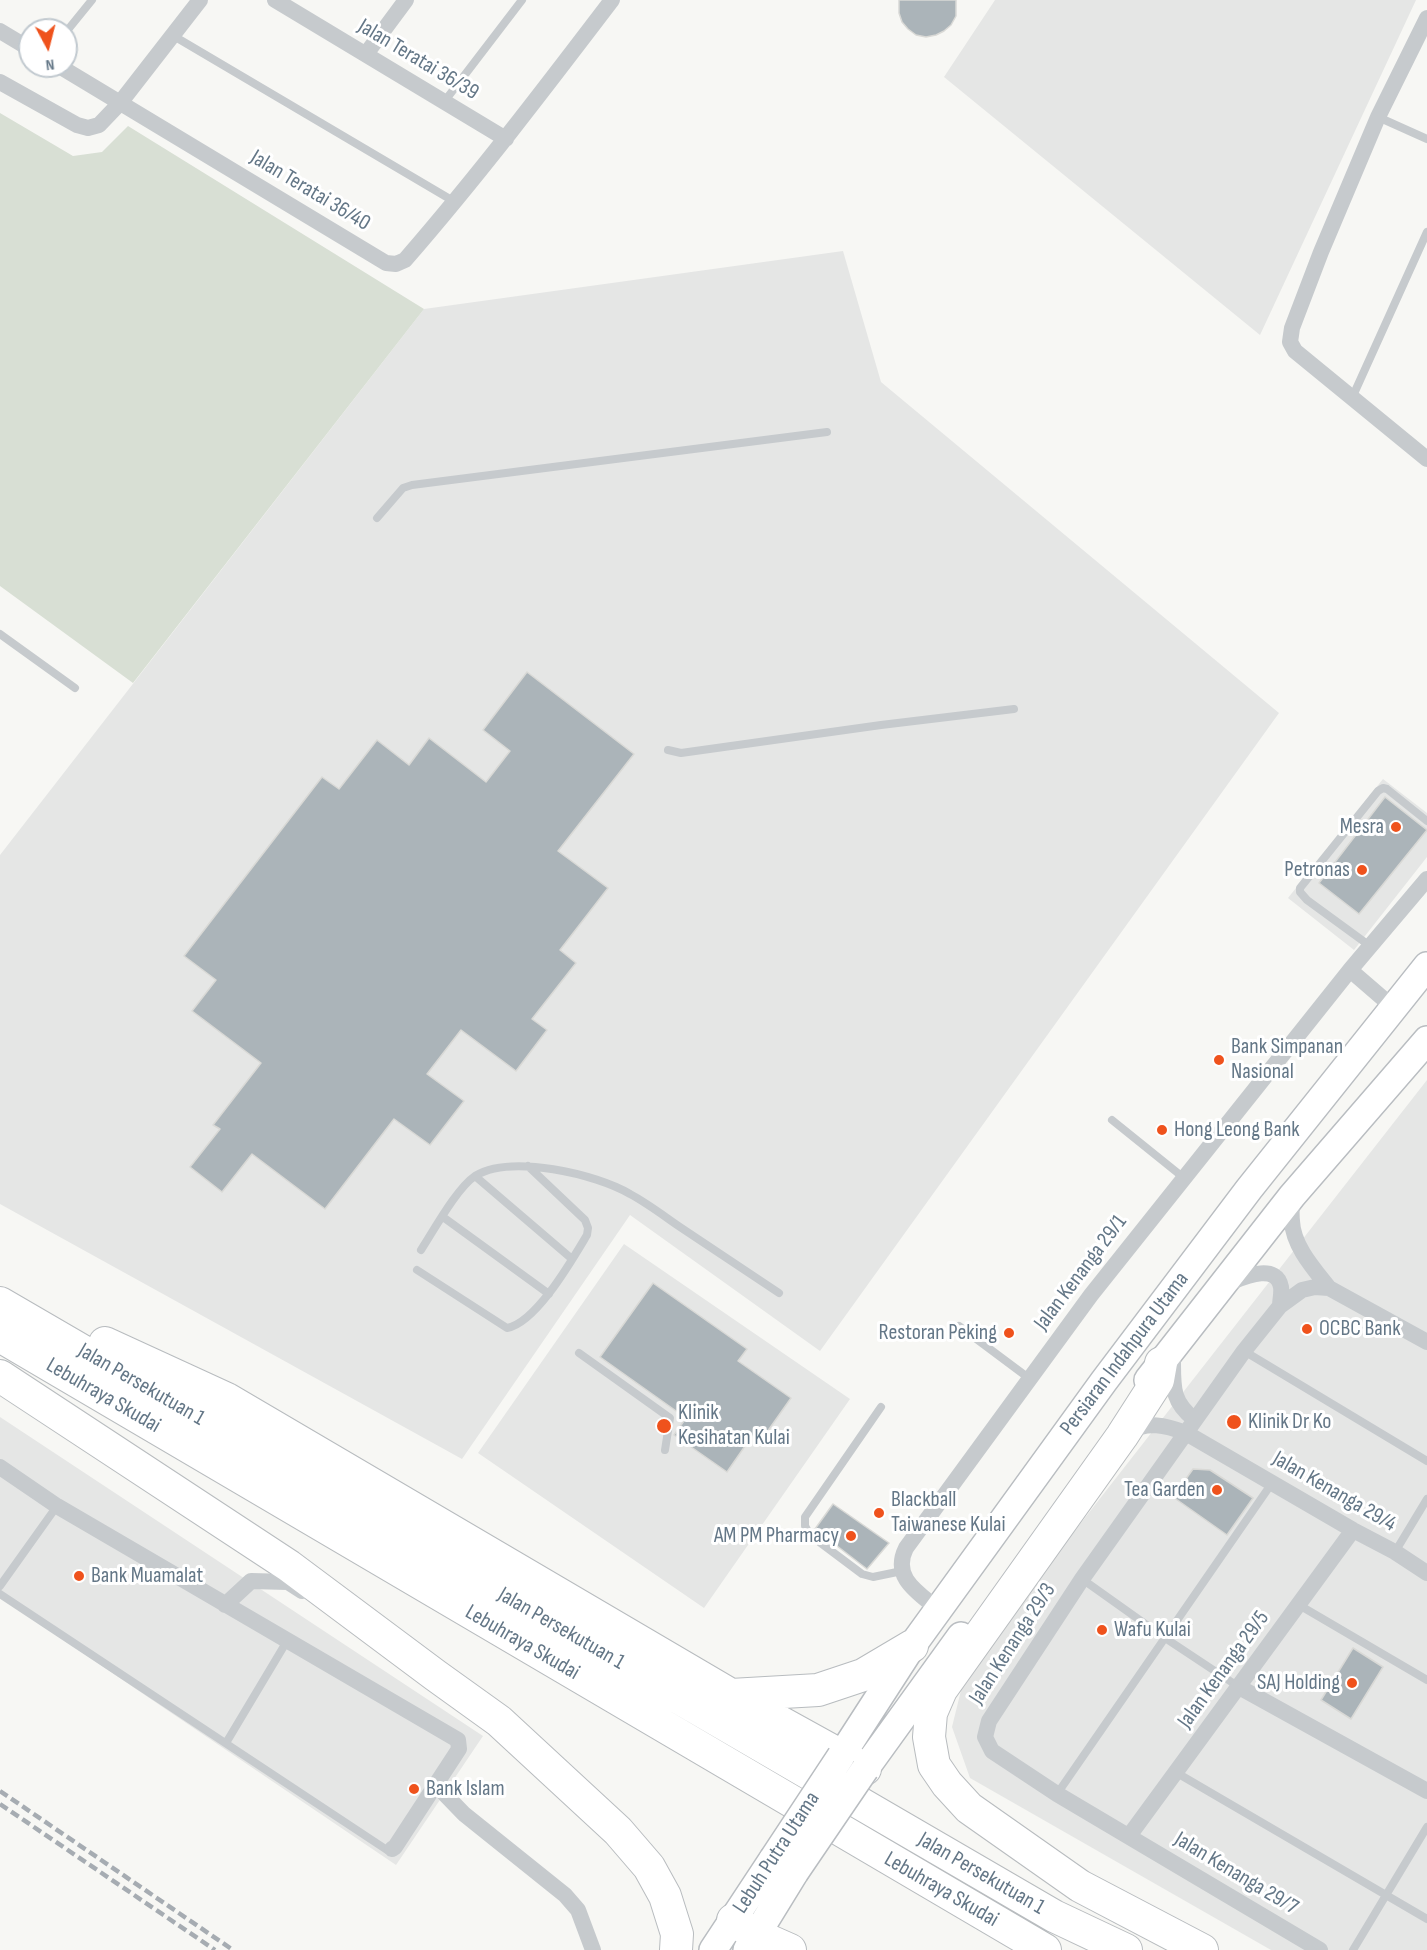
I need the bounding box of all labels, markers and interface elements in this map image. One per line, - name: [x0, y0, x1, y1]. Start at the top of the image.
- street label: Jalan Teratai 36/39: [353, 14, 483, 106]
- north arrow: [18, 18, 78, 78]
- text: N: [45, 54, 55, 74]
- street label: Jalan Teratai 36/40: [245, 145, 375, 237]
- place label: Mesra: [1340, 814, 1384, 840]
- marker: Mesra: [1389, 820, 1403, 834]
- place label: Petronas: [1284, 857, 1350, 883]
- marker: Petronas: [1355, 863, 1369, 877]
- place label: Bank Simpanan Nasional: [1231, 1034, 1343, 1086]
- marker: Bank Simpanan Nasional: [1212, 1053, 1226, 1067]
- place label: Hong Leong Bank: [1174, 1117, 1300, 1143]
- marker: Hong Leong Bank: [1155, 1123, 1169, 1137]
- street label: Jalan Kenanga 29/1: [1029, 1210, 1133, 1336]
- street label: Persiaran Indahpura Utama: [1055, 1267, 1195, 1441]
- place label: OCBC Bank: [1319, 1316, 1401, 1342]
- place label: Restoran Peking: [879, 1320, 997, 1346]
- marker: OCBC Bank: [1300, 1322, 1314, 1336]
- marker: Restoran Peking: [1002, 1326, 1016, 1340]
- street label: Jalan Persekutuan 1: [73, 1338, 209, 1432]
- street label: Lebuhraya Skudai: [41, 1353, 165, 1439]
- place label: Klinik Kesihatan Kulai: [678, 1400, 790, 1452]
- place label: Klinik Dr Ko: [1248, 1409, 1331, 1435]
- marker: Klinik Dr Ko: [1225, 1413, 1243, 1431]
- marker: Klinik Kesihatan Kulai: [655, 1417, 673, 1435]
- street label: Jalan Kenanga 29/4: [1268, 1446, 1400, 1538]
- place label: Tea Garden: [1124, 1477, 1205, 1503]
- marker: Tea Garden: [1210, 1483, 1224, 1497]
- place label: Blackball Taiwanese Kulai: [891, 1487, 1006, 1538]
- marker: Blackball Taiwanese Kulai: [872, 1506, 886, 1520]
- place label: AM PM Pharmacy: [714, 1523, 839, 1549]
- marker: AM PM Pharmacy: [844, 1529, 858, 1543]
- place label: Bank Muamalat: [91, 1563, 203, 1589]
- marker: Bank Muamalat: [72, 1569, 86, 1583]
- street label: Jalan Kenanga 29/3: [964, 1578, 1062, 1710]
- street label: Jalan Persekutuan 1: [493, 1582, 629, 1676]
- street label: Lebuhraya Skudai: [460, 1600, 584, 1686]
- street label: Jalan Kenanga 29/5: [1173, 1606, 1275, 1734]
- place label: Wafu Kulai: [1114, 1617, 1191, 1643]
- marker: Wafu Kulai: [1095, 1623, 1109, 1637]
- place label: SAJ Holding: [1257, 1670, 1340, 1696]
- marker: SAJ Holding: [1345, 1676, 1359, 1690]
- place label: Bank Islam: [426, 1776, 505, 1802]
- marker: Bank Islam: [407, 1782, 421, 1796]
- street label: Lebuh Putra Utama: [728, 1787, 826, 1919]
- street label: Jalan Persekutuan 1: [913, 1827, 1049, 1921]
- street label: Jalan Kenanga 29/7: [1169, 1827, 1303, 1921]
- street label: Lebuhraya Skudai: [879, 1847, 1003, 1933]

